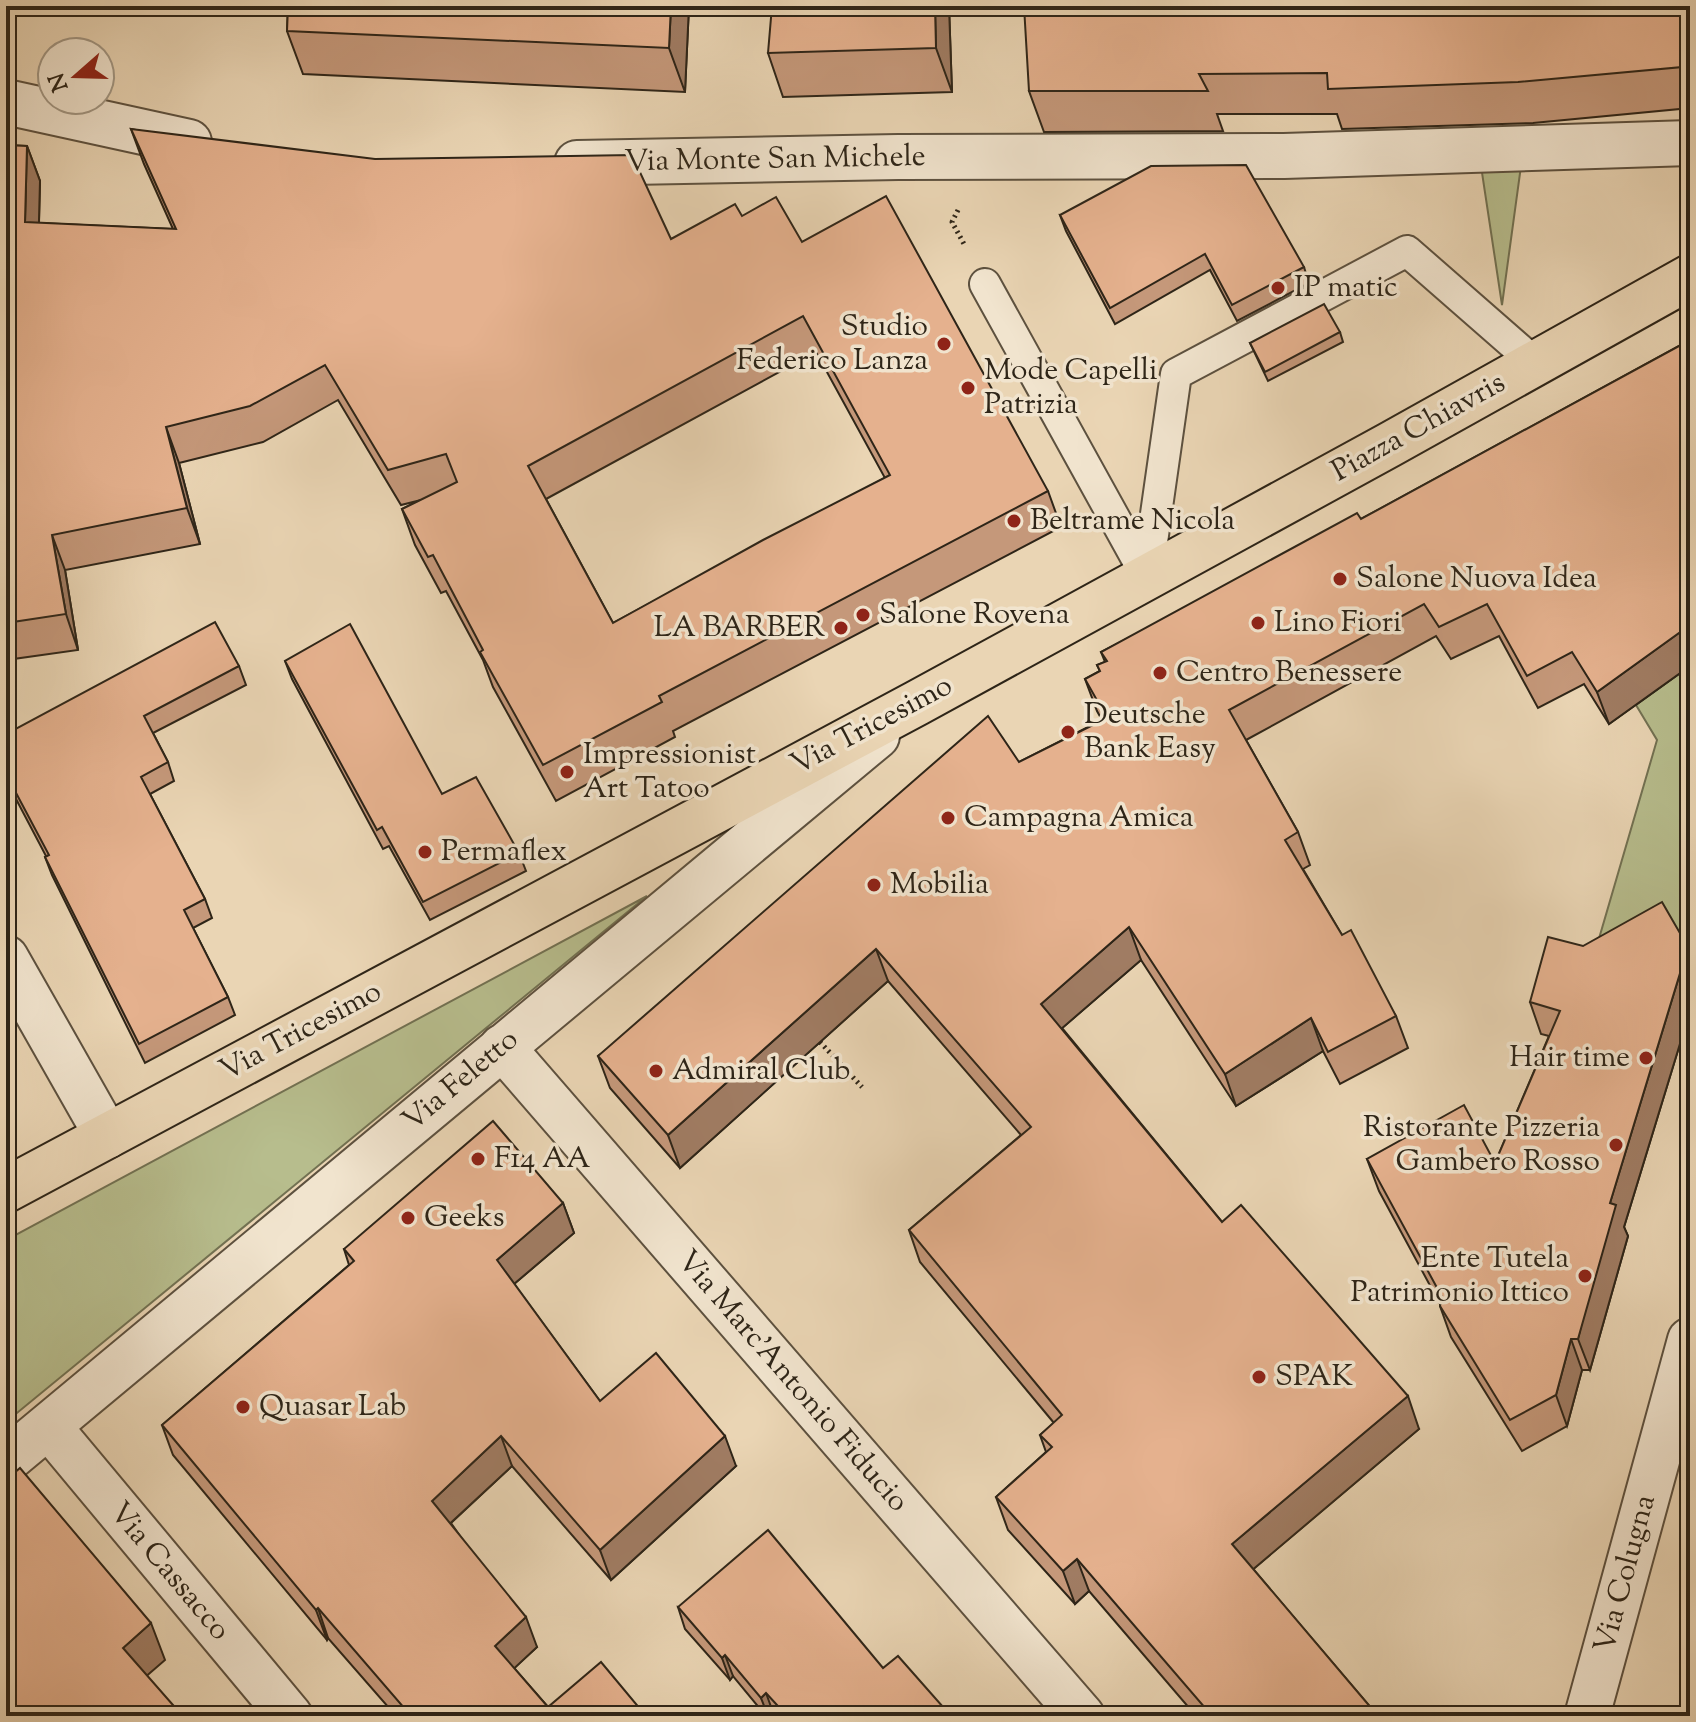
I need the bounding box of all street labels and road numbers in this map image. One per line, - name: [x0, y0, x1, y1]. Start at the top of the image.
- street label: Via Monte San Michele: [624, 136, 926, 184]
- street label: Piazza Chiavris: [1324, 362, 1514, 494]
- street label: Via Tricesimo: [783, 665, 961, 787]
- street label: Via Tricesimo: [212, 971, 390, 1093]
- street label: Via Feletto: [394, 1020, 528, 1142]
- street label: Via Marc'Antonio Fiducio: [666, 1242, 918, 1522]
- street label: Via Colugna: [1584, 1490, 1668, 1658]
- street label: Via Cassacco: [98, 1493, 240, 1651]

